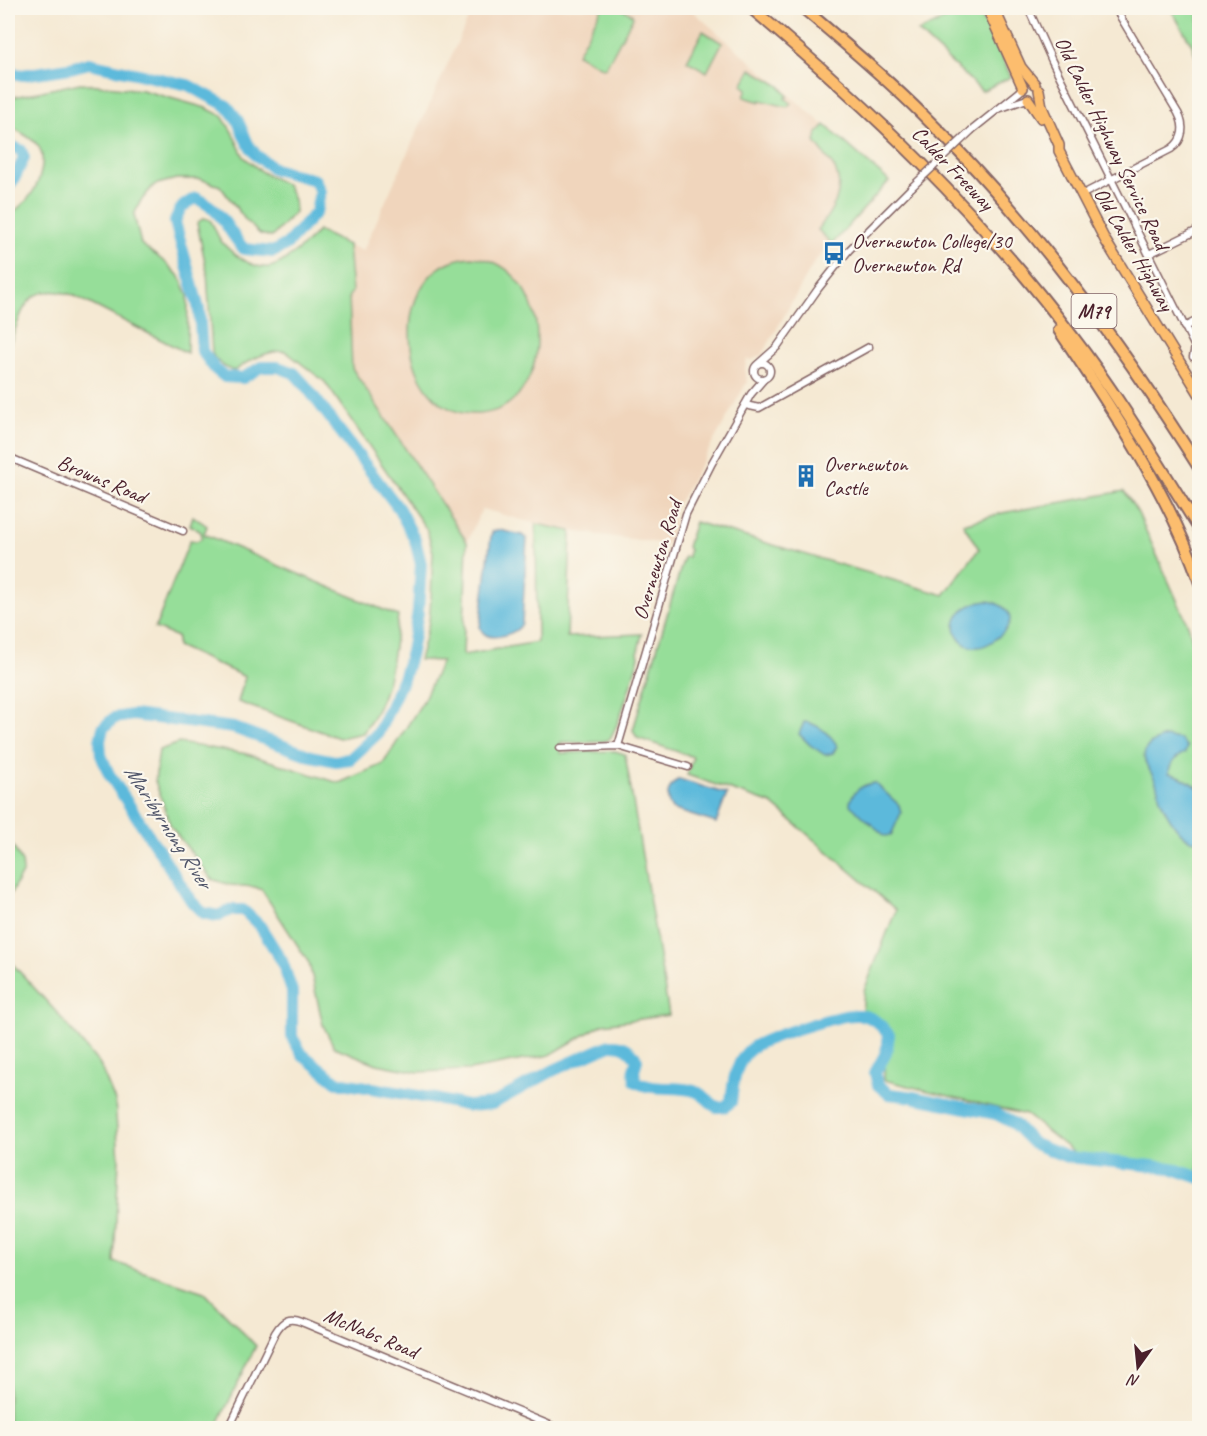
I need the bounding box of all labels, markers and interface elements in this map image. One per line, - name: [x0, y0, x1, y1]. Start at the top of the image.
- street label: Old Calder Highway Service Road: [1050, 33, 1174, 253]
- street label: Calder Freeway: [906, 120, 1001, 217]
- street label: Old Calder Highway: [1089, 183, 1179, 315]
- place label: Overnewton College/30 Overnewton Rd: [852, 228, 1013, 278]
- bus stop icon: Overnewton College/30 Overnewton Rd: [821, 240, 847, 266]
- road number: M79: [1072, 294, 1116, 328]
- street label: Browns Road: [54, 449, 154, 511]
- place label: Overnewton Castle: [824, 451, 909, 501]
- building icon: Overnewton Castle: [793, 463, 819, 489]
- street label: Overnewton Road: [627, 494, 689, 623]
- water label: Maribyrnong River: [118, 760, 221, 897]
- street label: McNabs Road: [320, 1302, 425, 1366]
- north arrow: [1108, 1337, 1168, 1397]
- text: N: [1124, 1369, 1142, 1391]

